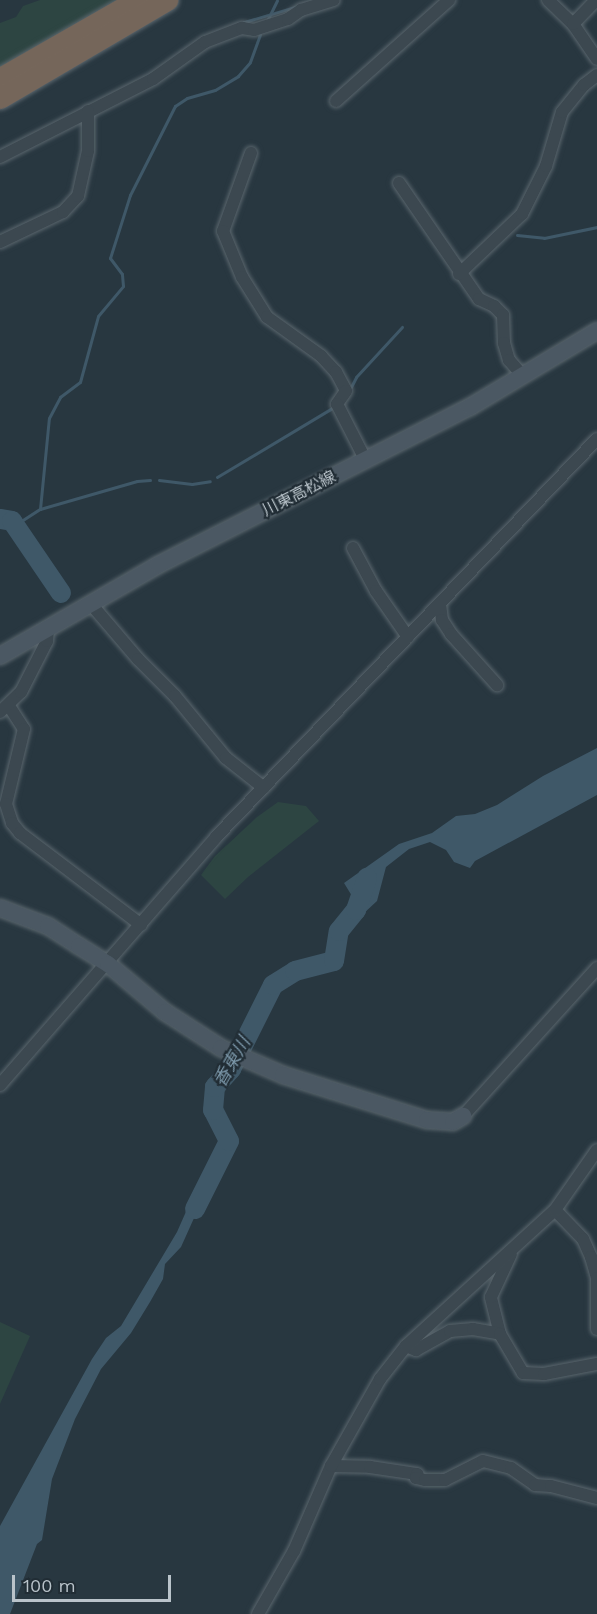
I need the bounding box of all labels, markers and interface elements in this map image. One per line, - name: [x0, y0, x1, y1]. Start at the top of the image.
- street label: 川東高松線: [259, 467, 339, 521]
- water label: 香東川: [209, 1033, 255, 1091]
- scale bar: [15, 1563, 174, 1601]
- text: 100 m: [23, 1575, 76, 1596]

